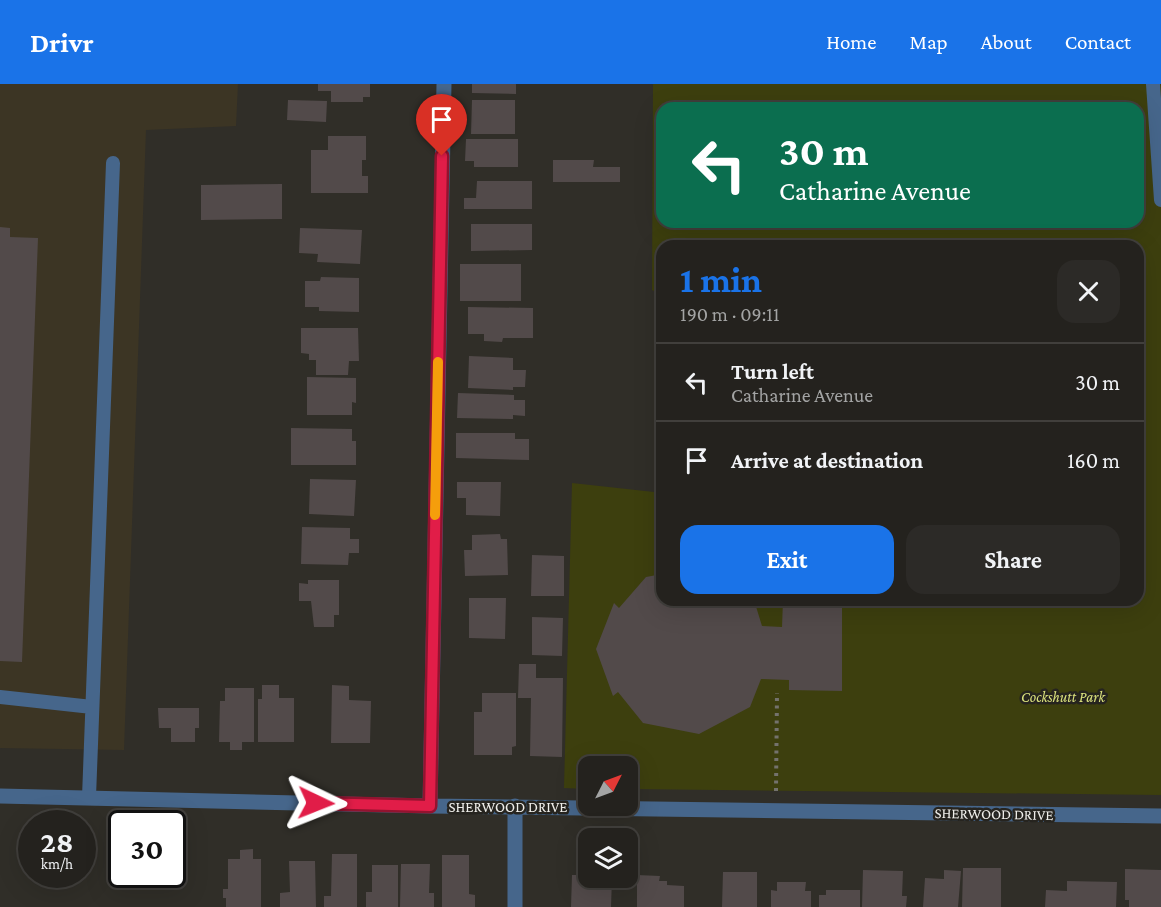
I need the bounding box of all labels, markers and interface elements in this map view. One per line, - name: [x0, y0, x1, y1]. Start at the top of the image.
- text: Drivr: [30, 27, 94, 58]
- text: Home: [826, 30, 876, 54]
- text: Map: [909, 30, 948, 54]
- text: About: [981, 30, 1032, 54]
- text: Contact: [1065, 30, 1131, 54]
- pin: [416, 94, 467, 156]
- icon: arrive: [425, 103, 458, 136]
- icon: left: [680, 126, 758, 204]
- text: 30 m: [779, 127, 869, 174]
- text: Catharine Avenue: [779, 176, 971, 206]
- text: 1 min: [680, 260, 762, 300]
- button: close: [1057, 260, 1120, 323]
- text: 190 m · 09:11: [680, 303, 780, 325]
- text: Turn left: [731, 359, 814, 384]
- icon: left: [680, 366, 713, 399]
- text: 30 m: [1075, 370, 1120, 395]
- text: Catharine Avenue: [731, 384, 873, 406]
- icon: arrive: [680, 444, 713, 477]
- text: Arrive at destination: [731, 448, 923, 473]
- text: 160 m: [1067, 448, 1120, 473]
- button: Exit: [680, 525, 894, 594]
- button: Share: [906, 525, 1120, 594]
- park label: Cockshutt Park: [1021, 689, 1106, 705]
- north arrow: [578, 756, 638, 816]
- map controls: [578, 756, 638, 888]
- position arrow: [284, 771, 348, 835]
- street label: SHERWOOD DRIVE: [448, 799, 568, 815]
- street label: SHERWOOD DRIVE: [934, 805, 1054, 823]
- speed limit sign: 30: [108, 810, 186, 888]
- text: 28: [41, 825, 73, 858]
- button: layers: [578, 828, 638, 888]
- text: km/h: [41, 856, 73, 872]

